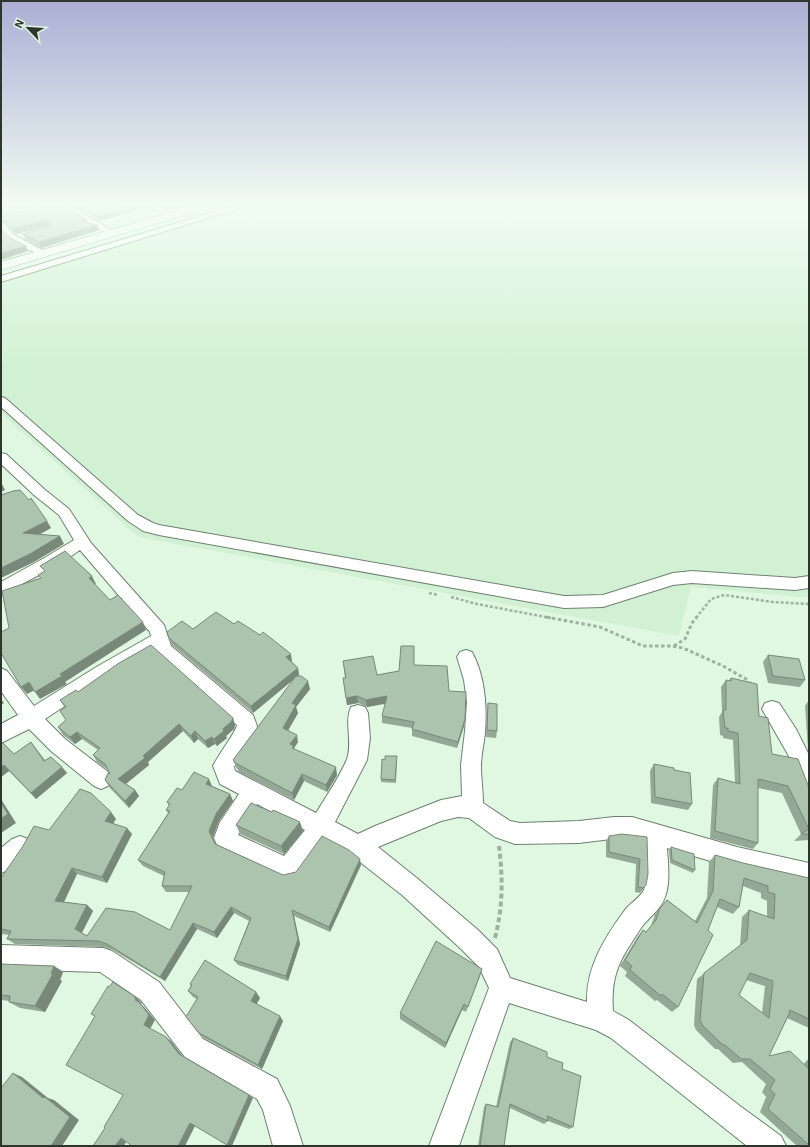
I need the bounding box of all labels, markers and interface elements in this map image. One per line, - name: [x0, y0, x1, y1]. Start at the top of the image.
- north arrow: [8, 8, 48, 48]
- text: N: [11, 17, 26, 30]

